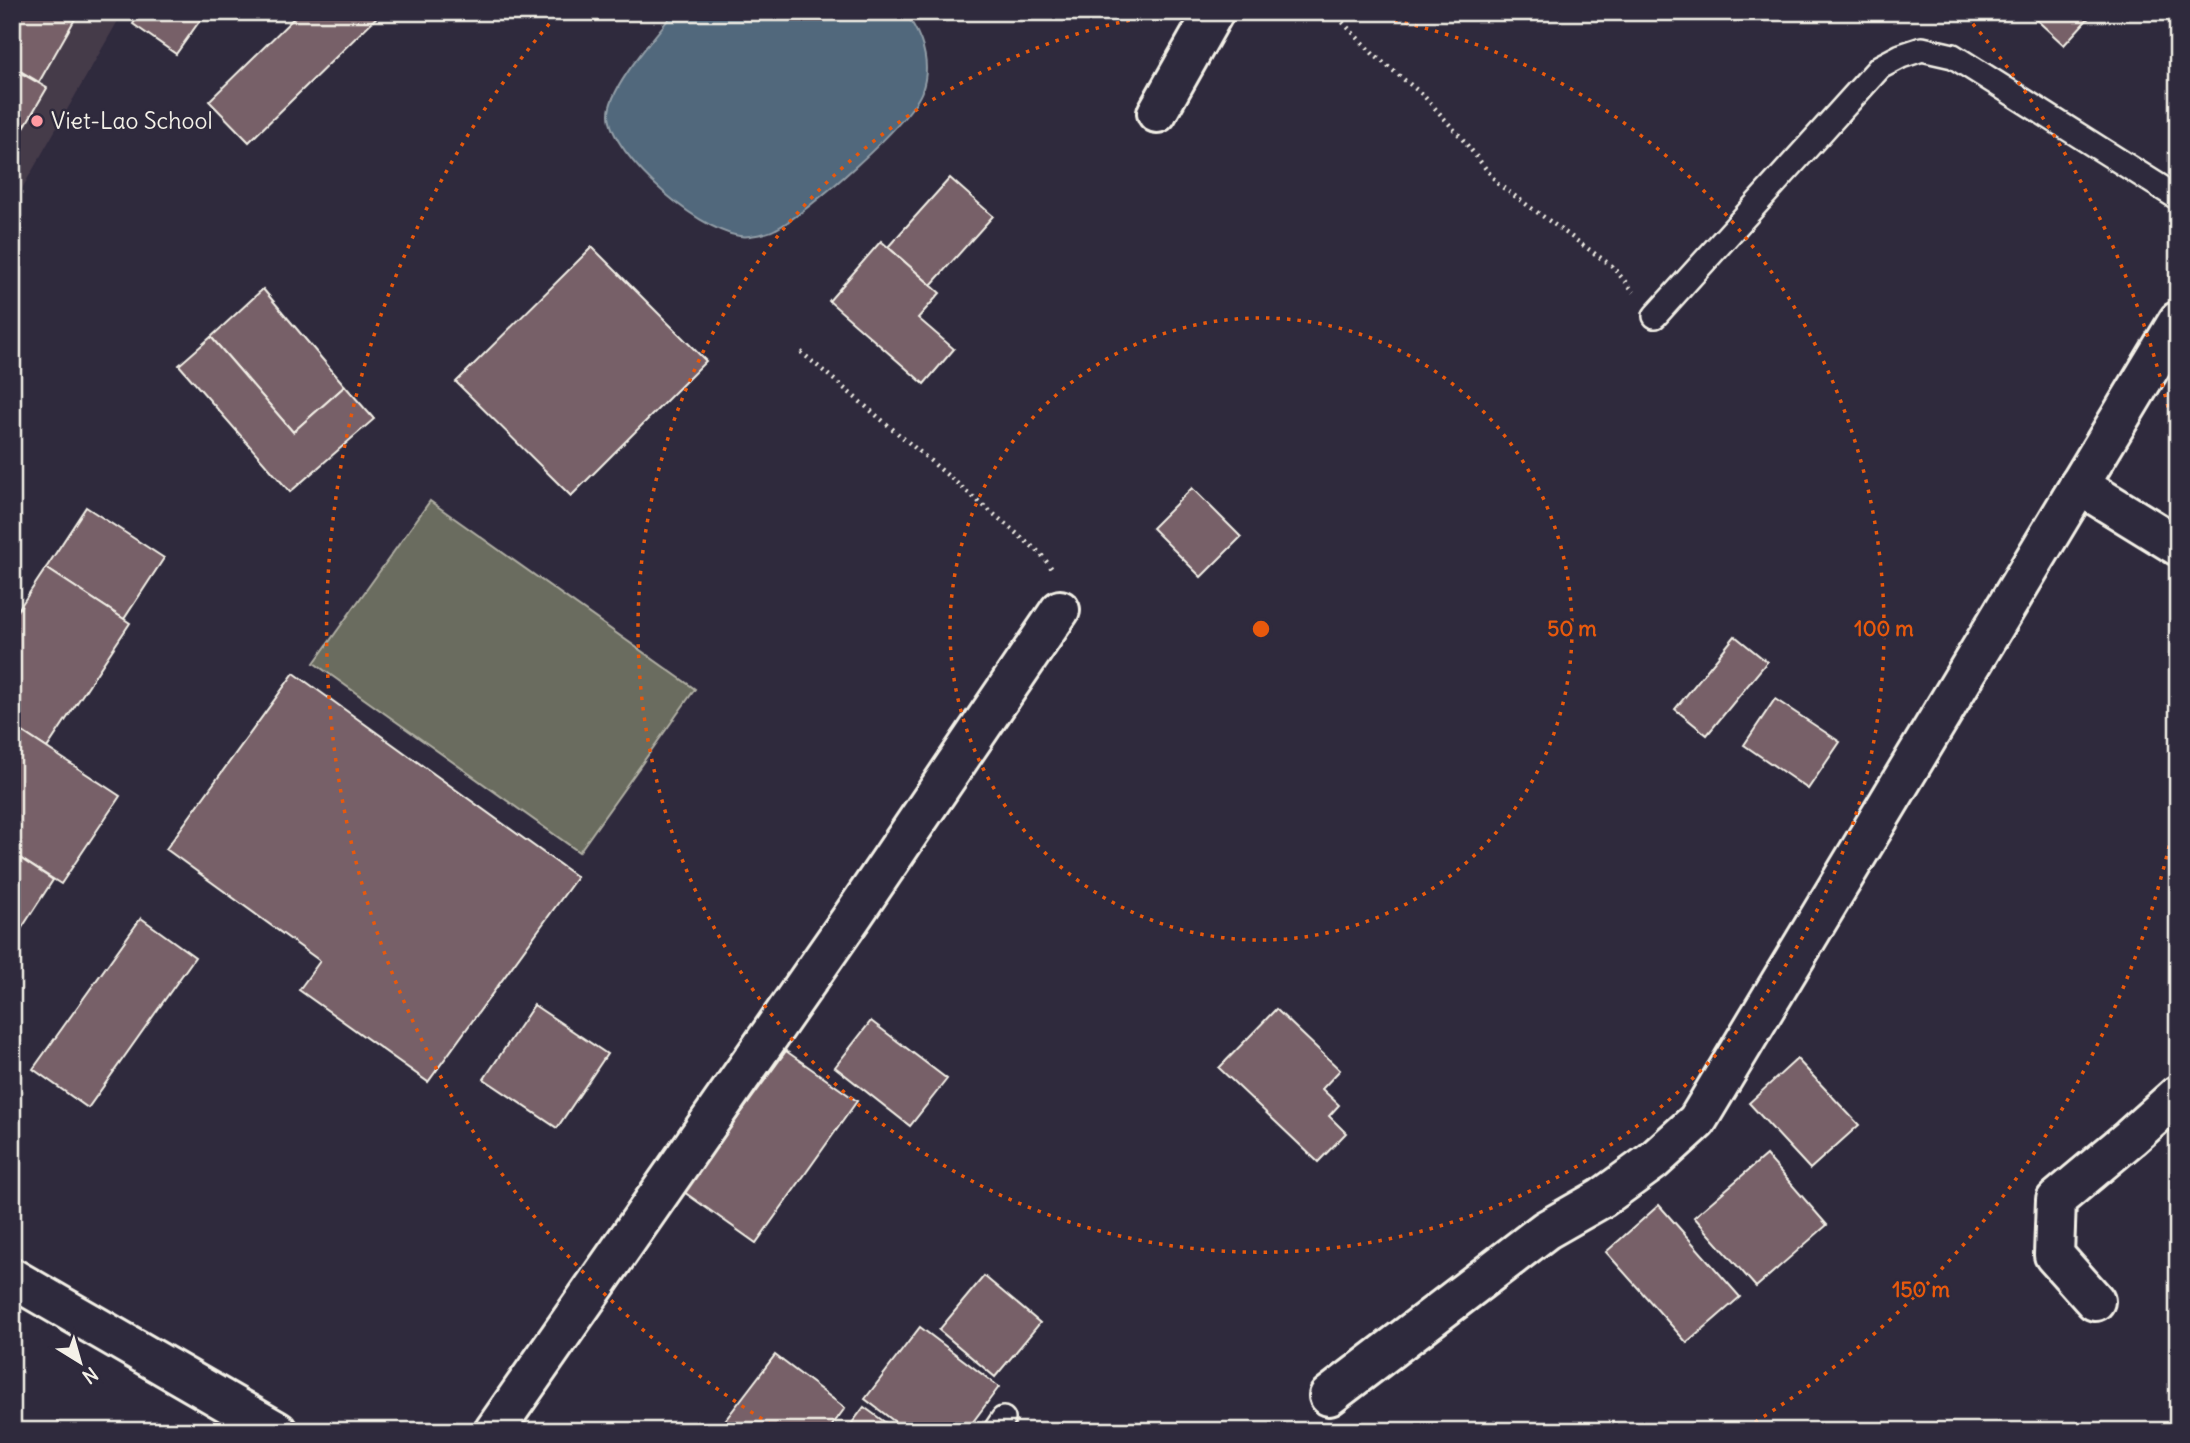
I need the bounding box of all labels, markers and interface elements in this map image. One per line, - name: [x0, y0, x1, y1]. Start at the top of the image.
- place label: Viet-Lao School: [51, 106, 213, 135]
- marker: Viet-Lao School: [29, 113, 45, 129]
- text: 50 m: [1547, 615, 1597, 642]
- text: 100 m: [1854, 615, 1914, 642]
- centre of rings: [1249, 617, 1273, 641]
- text: 150 m: [1892, 1276, 1950, 1303]
- north arrow: [46, 1328, 116, 1398]
- text: N: [78, 1362, 103, 1389]

